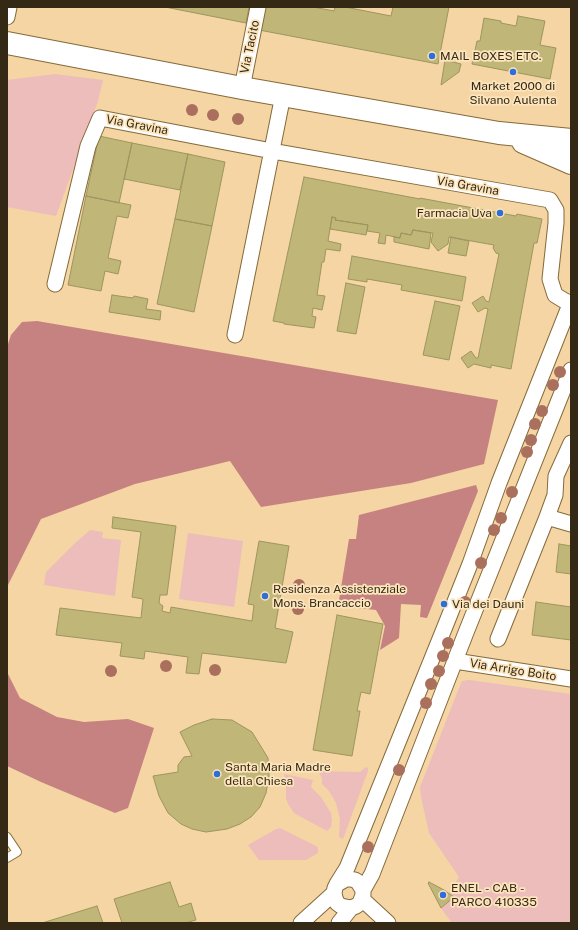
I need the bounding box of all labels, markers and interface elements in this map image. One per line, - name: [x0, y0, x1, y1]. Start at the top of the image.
- street label: Via Tacito: [237, 19, 263, 75]
- place label: MAIL BOXES ETC.: [440, 49, 541, 63]
- marker: MAIL BOXES ETC.: [427, 51, 437, 61]
- marker: Market 2000 di Silvano Aulenta: [508, 67, 518, 77]
- place label: Market 2000 di Silvano Aulenta: [469, 79, 557, 107]
- street label: Via Gravina: [105, 112, 169, 138]
- street label: Via Gravina: [436, 173, 500, 199]
- place label: Farmacia Uva: [417, 206, 492, 220]
- marker: Farmacia Uva: [495, 208, 505, 218]
- place label: Residenza Assistenziale Mons. Brancaccio: [273, 582, 406, 610]
- marker: Residenza Assistenziale Mons. Brancaccio: [260, 591, 270, 601]
- place label: Via dei Dauni: [452, 597, 524, 611]
- marker: Via dei Dauni: [439, 599, 449, 609]
- street label: Via Arrigo Boito: [469, 656, 557, 684]
- place label: Santa Maria Madre della Chiesa: [225, 760, 331, 788]
- marker: Santa Maria Madre della Chiesa: [212, 769, 222, 779]
- place label: ENEL - CAB - PARCO 410335: [451, 881, 537, 909]
- marker: ENEL - CAB - PARCO 410335: [438, 890, 448, 900]

